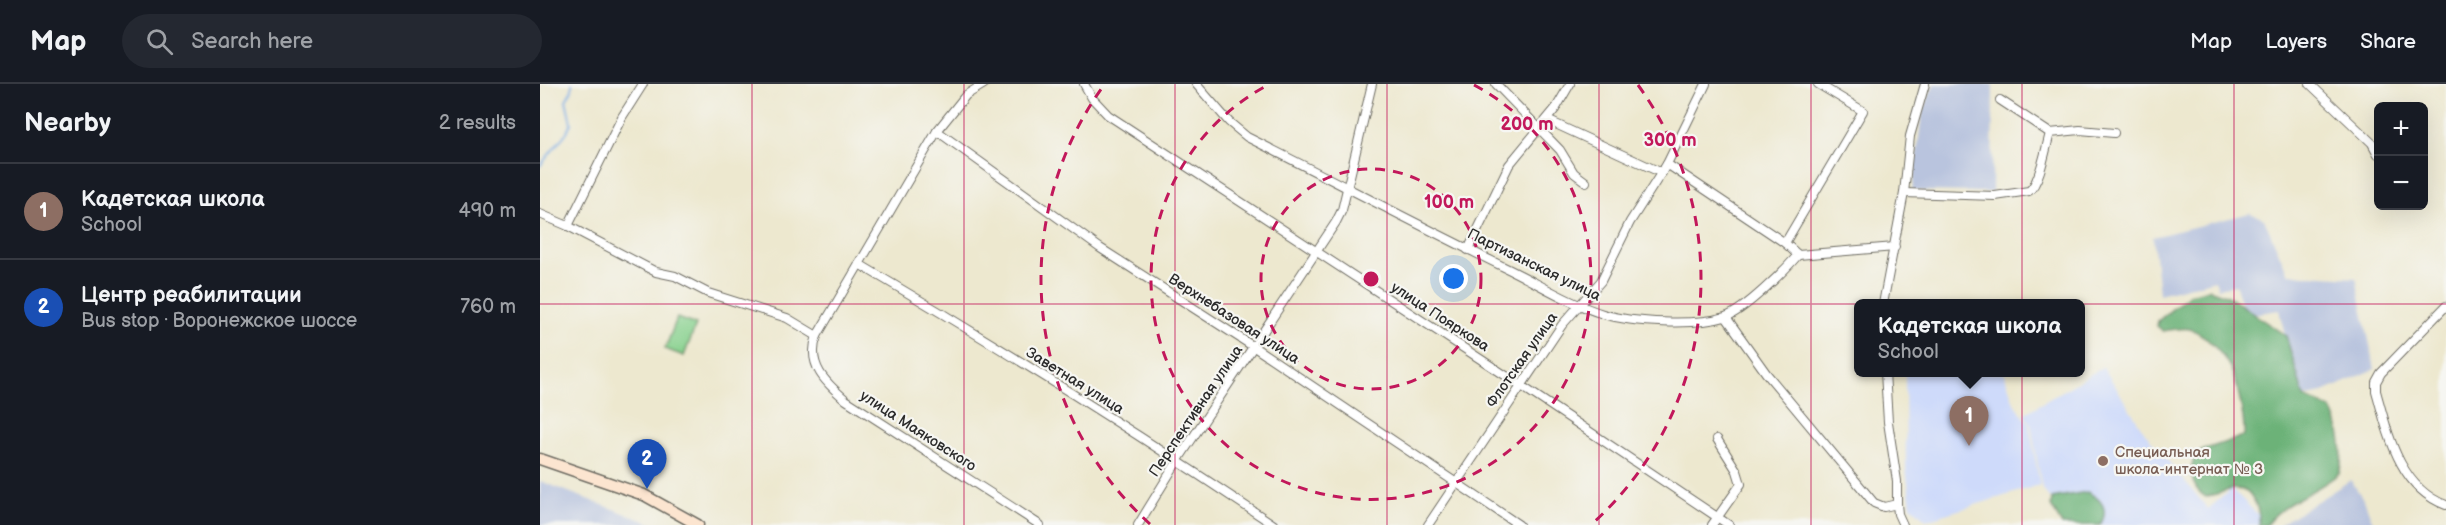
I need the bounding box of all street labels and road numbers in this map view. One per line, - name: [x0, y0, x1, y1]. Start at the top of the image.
- street label: Партизанская улица: [1464, 224, 1604, 306]
- street label: Верхнебазовая улица: [1165, 269, 1303, 369]
- street label: улица Пояркова: [1387, 278, 1493, 356]
- street label: Флотская улица: [1482, 308, 1562, 411]
- street label: Перспективная улица: [1145, 341, 1247, 481]
- street label: Заветная улица: [1022, 343, 1128, 419]
- street label: улица Маяковского: [856, 386, 980, 476]

